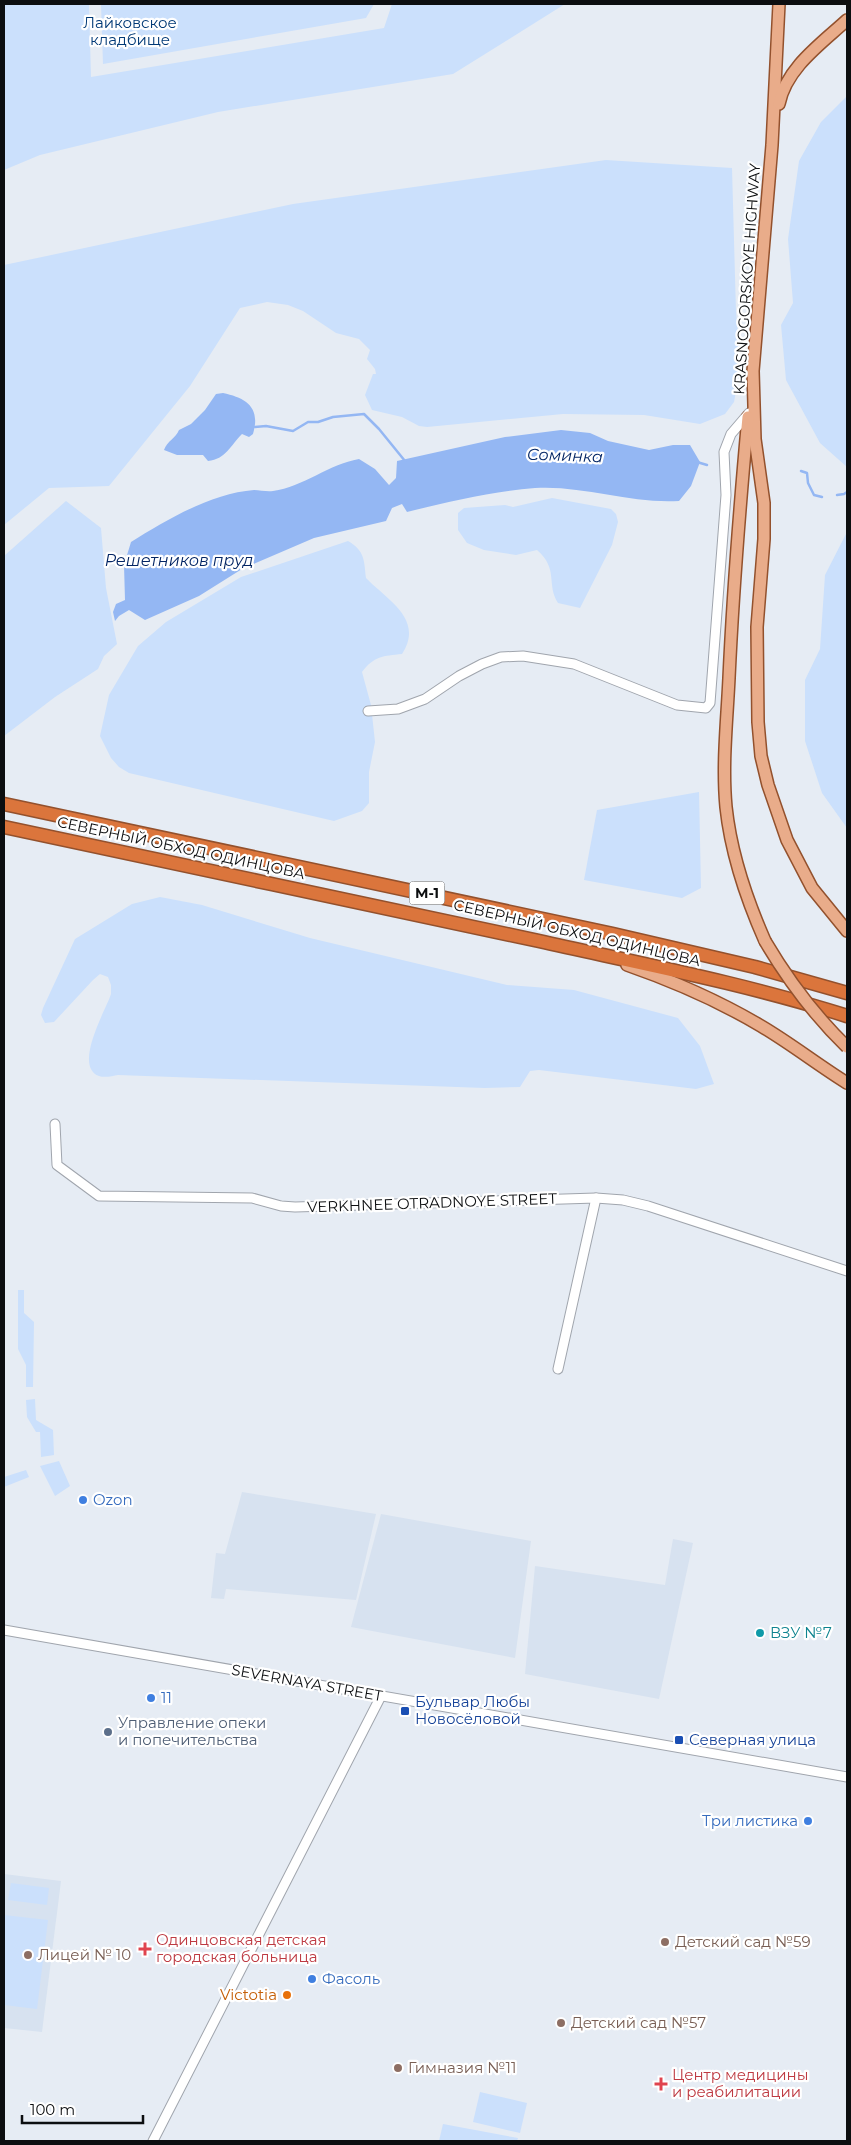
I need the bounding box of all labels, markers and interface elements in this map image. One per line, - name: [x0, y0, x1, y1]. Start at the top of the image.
- park label: Лайковское кладбище: [83, 13, 177, 49]
- street label: KRASNOGORSKOYE HIGHWAY: [729, 162, 764, 395]
- water label: Соминка: [527, 445, 603, 466]
- water label: Решетников пруд: [105, 551, 253, 570]
- street label: СЕВЕРНЫЙ ОБХОД ОДИНЦОВА: [55, 812, 307, 883]
- road number: М-1: [410, 881, 444, 904]
- street label: СЕВЕРНЫЙ ОБХОД ОДИНЦОВА: [452, 895, 703, 970]
- street label: VERKHNEE OTRADNOYE STREET: [307, 1189, 558, 1216]
- place label: Ozon: [93, 1490, 133, 1509]
- marker: Ozon: [77, 1494, 89, 1506]
- place label: ВЗУ №7: [770, 1623, 832, 1642]
- marker: ВЗУ №7: [754, 1627, 766, 1639]
- street label: SEVERNAYA STREET: [230, 1660, 385, 1705]
- place label: 11: [161, 1688, 172, 1707]
- marker: 11: [145, 1692, 157, 1704]
- place label: Бульвар Любы Новосёловой: [415, 1692, 530, 1728]
- marker: Бульвар Любы Новосёловой: [399, 1705, 411, 1717]
- place label: Управление опеки и попечительства: [118, 1713, 266, 1749]
- marker: Управление опеки и попечительства: [102, 1726, 114, 1738]
- place label: Северная улица: [689, 1730, 816, 1749]
- marker: Северная улица: [673, 1734, 685, 1746]
- place label: Три листика: [702, 1811, 798, 1830]
- marker: Три листика: [802, 1815, 814, 1827]
- place label: Одинцовская детская городская больница: [156, 1930, 327, 1966]
- place label: Детский сад №59: [675, 1932, 811, 1951]
- marker: Детский сад №59: [659, 1936, 671, 1948]
- marker: Одинцовская детская городская больница: [138, 1942, 152, 1956]
- place label: Лицей № 10: [38, 1945, 131, 1964]
- marker: Лицей № 10: [22, 1949, 34, 1961]
- place label: Фасоль: [322, 1969, 380, 1988]
- marker: Фасоль: [306, 1973, 318, 1985]
- place label: Victotia: [220, 1985, 277, 2004]
- marker: Victotia: [281, 1989, 293, 2001]
- place label: Детский сад №57: [571, 2013, 706, 2032]
- marker: Детский сад №57: [555, 2017, 567, 2029]
- place label: Гимназия №11: [408, 2058, 516, 2077]
- marker: Гимназия №11: [392, 2062, 404, 2074]
- place label: Центр медицины и реабилитации: [672, 2065, 808, 2101]
- marker: Центр медицины и реабилитации: [654, 2077, 668, 2091]
- scale bar: [22, 2092, 144, 2124]
- text: 100 m: [30, 2100, 75, 2119]

